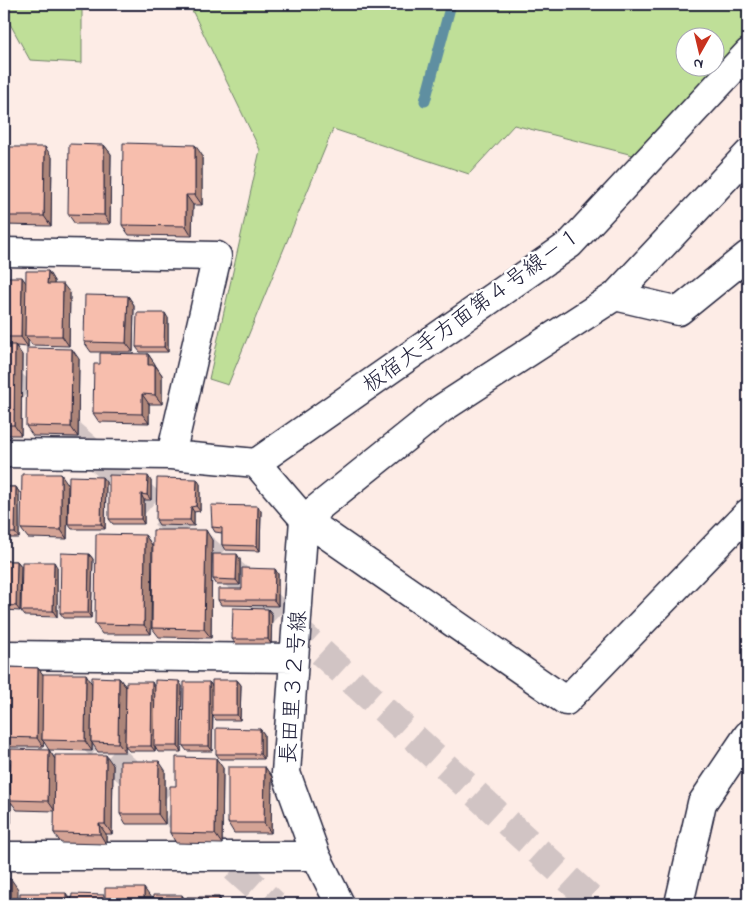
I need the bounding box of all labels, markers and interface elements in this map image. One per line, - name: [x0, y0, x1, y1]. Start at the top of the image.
- north arrow: [674, 28, 724, 78]
- text: N: [692, 52, 705, 74]
- street label: 板宿大手方面第４号線－１: [357, 221, 589, 402]
- street label: 長田里３２号線: [274, 609, 316, 765]

